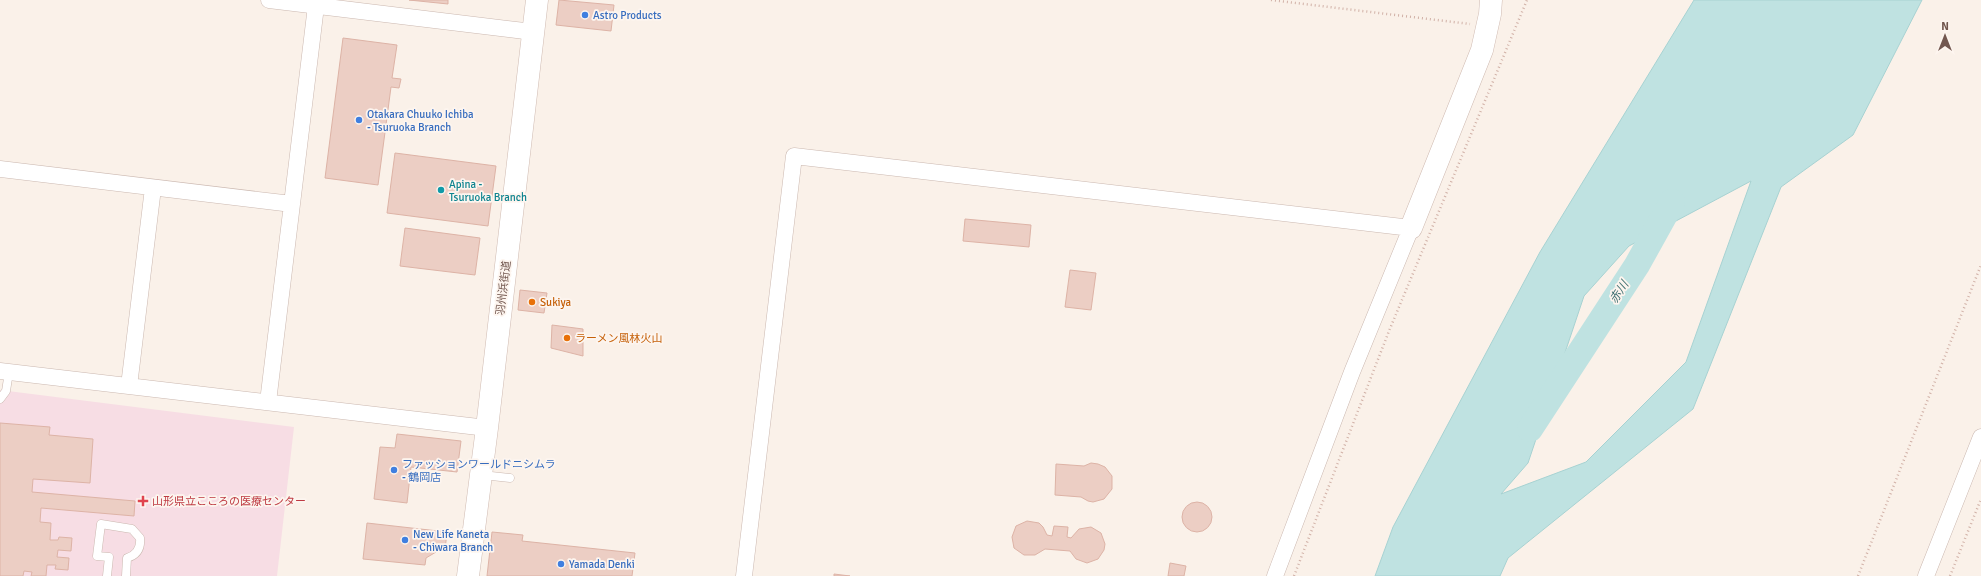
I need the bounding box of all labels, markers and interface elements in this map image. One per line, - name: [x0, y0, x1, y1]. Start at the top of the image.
- place label: Astro Products: [593, 9, 662, 22]
- marker: Astro Products: [580, 10, 590, 20]
- north arrow: [1925, 16, 1965, 56]
- text: N: [1941, 20, 1949, 33]
- place label: Otakara Chuuko Ichiba - Tsuruoka Branch: [367, 108, 474, 134]
- marker: Otakara Chuuko Ichiba - Tsuruoka Branch: [354, 115, 364, 125]
- place label: Apina - Tsuruoka Branch: [449, 178, 527, 204]
- marker: Apina - Tsuruoka Branch: [436, 185, 446, 195]
- street label: 羽州浜街道: [494, 260, 513, 316]
- water label: 赤川: [1607, 276, 1633, 306]
- place label: Sukiya: [540, 296, 571, 309]
- marker: Sukiya: [527, 297, 537, 307]
- place label: ラーメン風林火山: [575, 332, 663, 345]
- marker: ラーメン風林火山: [562, 333, 572, 343]
- place label: ファッションワールドニシムラ - 鶴岡店: [402, 458, 555, 484]
- marker: ファッションワールドニシムラ - 鶴岡店: [389, 465, 399, 475]
- marker: 山形県立こころの医療センター: [137, 495, 149, 507]
- place label: 山形県立こころの医療センター: [152, 495, 306, 508]
- place label: New Life Kaneta - Chiwara Branch: [413, 528, 493, 554]
- marker: New Life Kaneta - Chiwara Branch: [400, 535, 410, 545]
- place label: Yamada Denki: [569, 558, 635, 571]
- marker: Yamada Denki: [556, 559, 566, 569]

